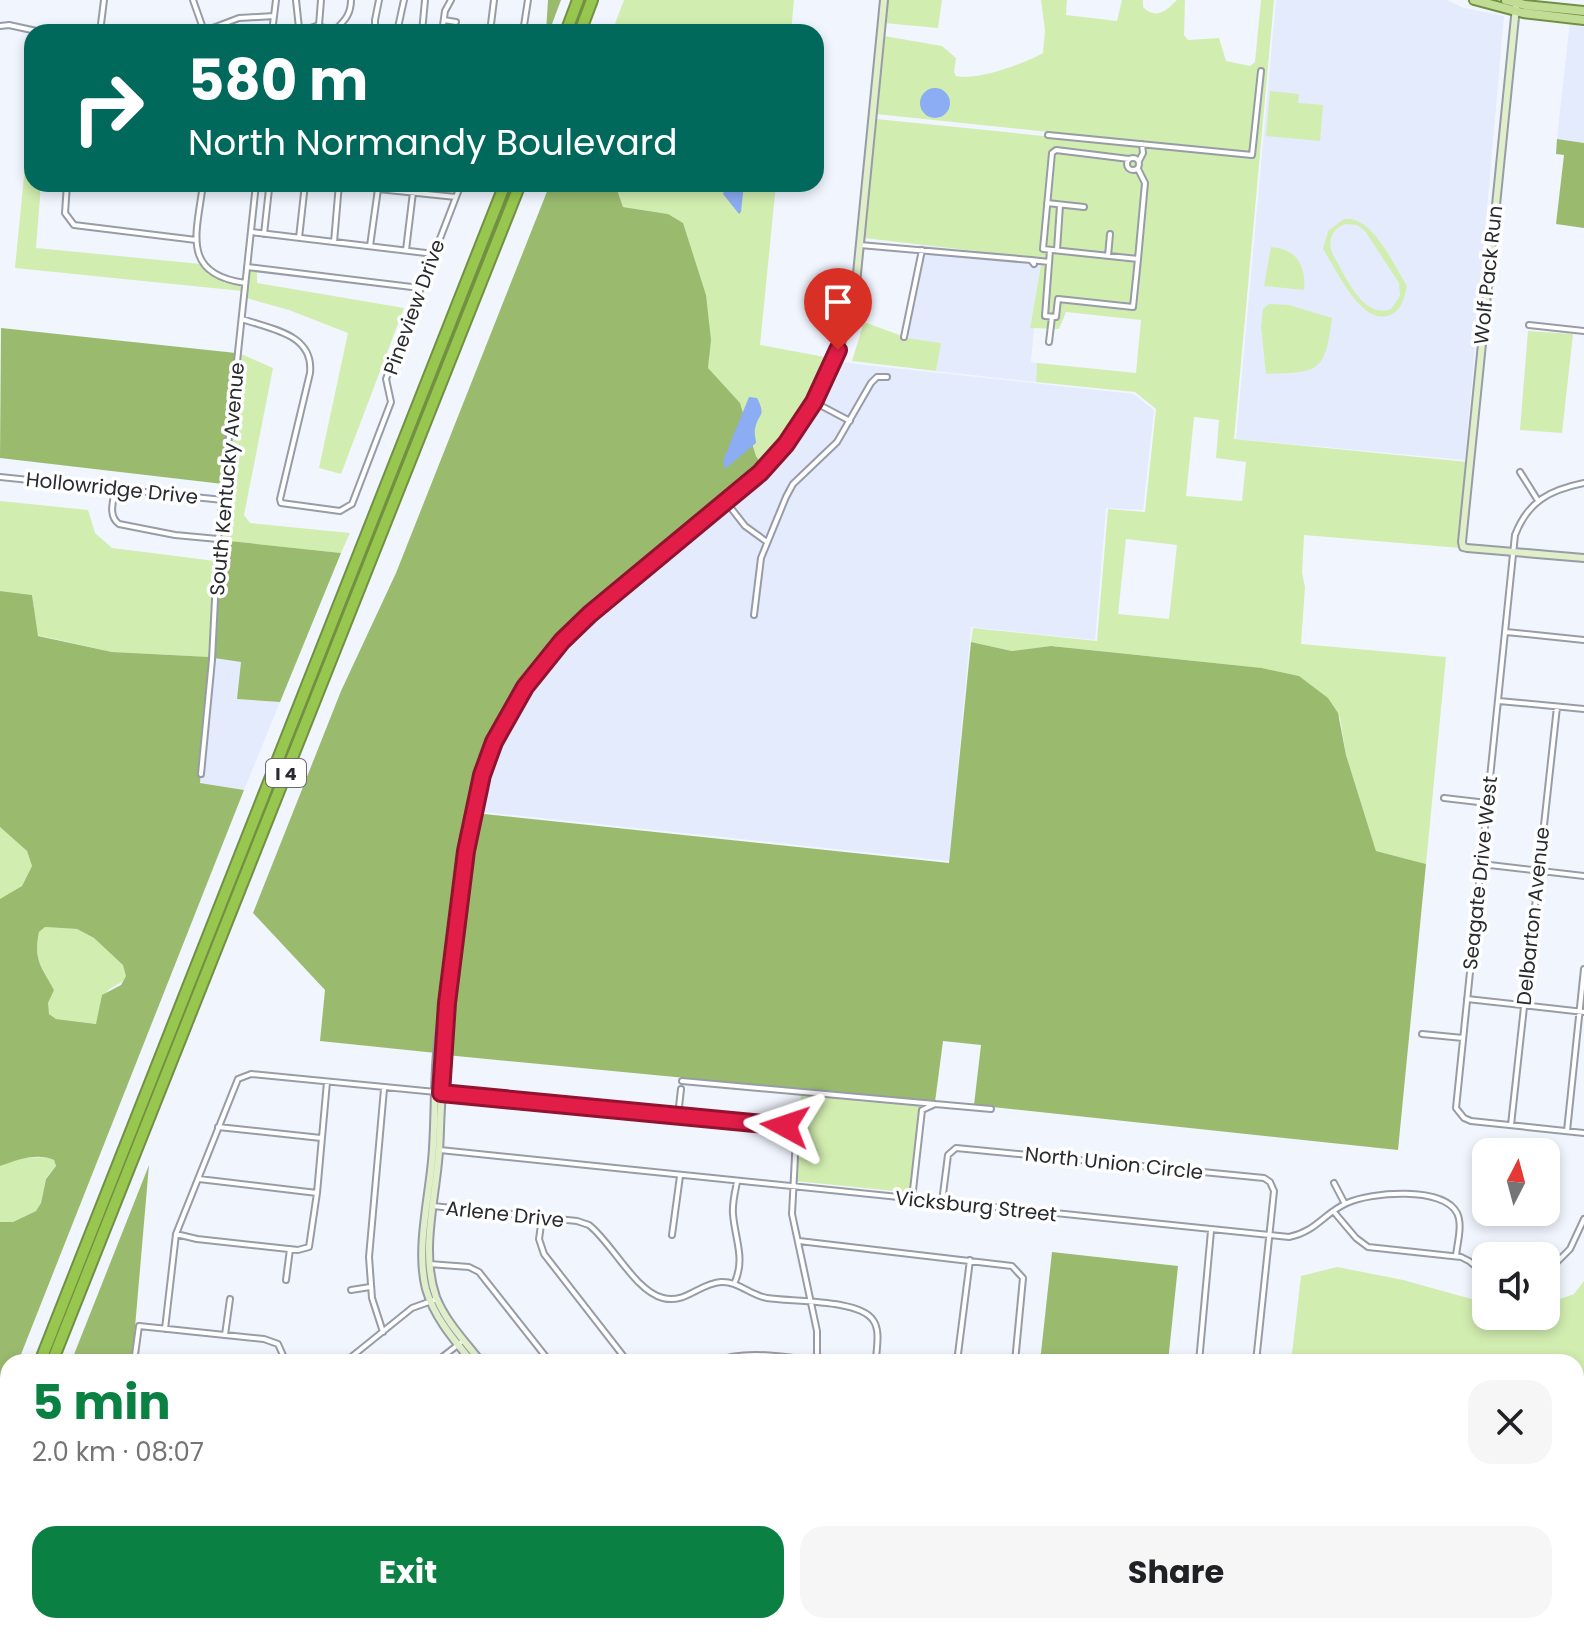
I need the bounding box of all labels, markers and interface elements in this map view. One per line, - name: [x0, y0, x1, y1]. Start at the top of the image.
- text: 580 m: [188, 41, 368, 120]
- icon: right: [56, 56, 160, 160]
- text: North Normandy Boulevard: [188, 117, 678, 168]
- street label: Wolf Pack Run: [1467, 204, 1509, 346]
- street label: Pineview Drive: [377, 235, 451, 379]
- pin: [804, 268, 872, 350]
- icon: arrive: [816, 280, 860, 324]
- street label: South Kentucky Avenue: [203, 361, 251, 597]
- street label: Hollowridge Drive: [25, 465, 199, 511]
- road number: I 4: [266, 759, 306, 787]
- street label: Seagate Drive West: [1456, 775, 1504, 971]
- street label: Delbarton Avenue: [1510, 825, 1556, 1007]
- position arrow: [743, 1084, 827, 1168]
- north arrow: [1472, 1138, 1560, 1226]
- map controls: [1472, 1138, 1560, 1330]
- street label: North Union Circle: [1023, 1140, 1205, 1186]
- street label: Vicksburg Street: [894, 1184, 1058, 1228]
- street label: Arlene Drive: [444, 1194, 566, 1234]
- button: sound: [1472, 1242, 1560, 1330]
- text: 5 min: [32, 1369, 171, 1436]
- button: close: [1468, 1380, 1552, 1464]
- text: 2.0 km · 08:07: [32, 1434, 204, 1470]
- button: Exit: [32, 1526, 784, 1618]
- button: Share: [800, 1526, 1552, 1618]

